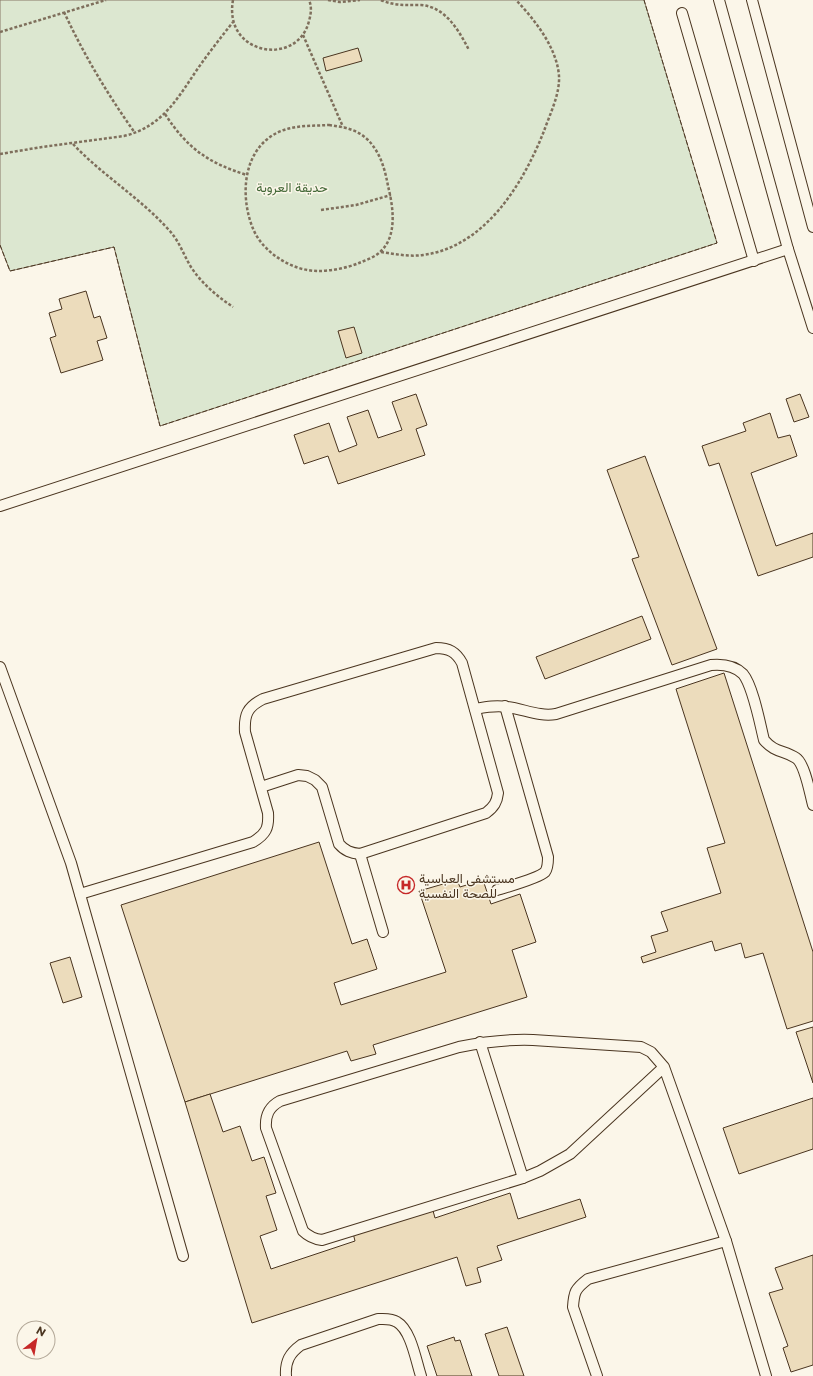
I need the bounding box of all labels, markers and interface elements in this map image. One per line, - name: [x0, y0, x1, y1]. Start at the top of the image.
- park label: حديقة العروبة: [256, 179, 328, 196]
- place label: مستشفى العباسية للصحة النفسية: [419, 870, 515, 901]
- hospital icon: مستشفى العباسية للصحة النفسية: [396, 875, 416, 895]
- north arrow: [16, 1320, 56, 1360]
- text: N: [34, 1323, 49, 1340]

